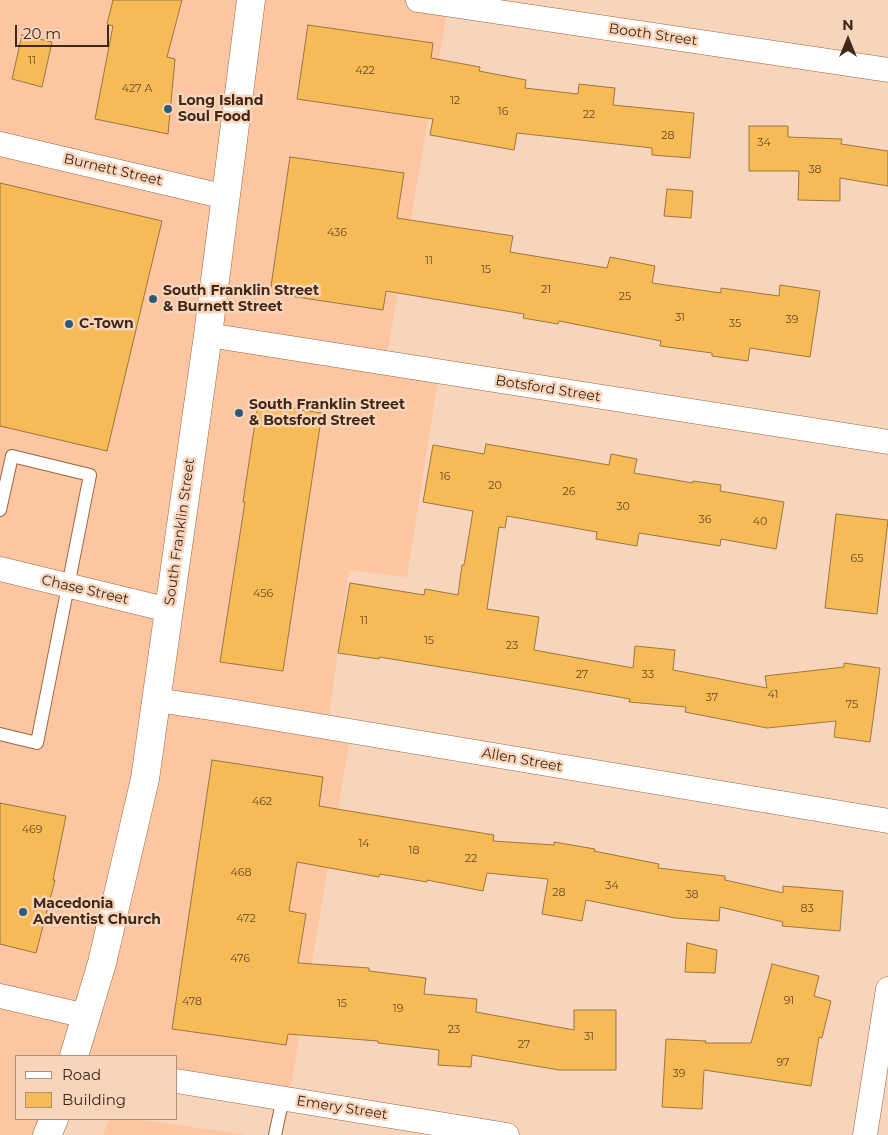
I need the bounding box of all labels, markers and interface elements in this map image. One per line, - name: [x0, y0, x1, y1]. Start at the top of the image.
- scale bar: [18, 15, 111, 47]
- north arrow: [823, 15, 873, 65]
- text: N: [842, 16, 854, 34]
- street label: Booth Street: [608, 20, 698, 50]
- text: 20 m: [23, 24, 61, 43]
- house number: 11: [28, 54, 36, 68]
- house number: 422: [355, 64, 375, 78]
- house number: 427 A: [122, 82, 152, 96]
- place label: Long Island Soul Food: [178, 93, 263, 125]
- house number: 12: [450, 94, 460, 108]
- marker: Long Island Soul Food: [162, 103, 174, 115]
- house number: 16: [498, 105, 508, 119]
- house number: 22: [583, 108, 595, 122]
- house number: 28: [661, 129, 675, 143]
- house number: 34: [757, 136, 771, 150]
- street label: Burnett Street: [62, 151, 164, 189]
- house number: 38: [808, 163, 822, 177]
- house number: 436: [327, 226, 347, 240]
- house number: 11: [425, 254, 433, 268]
- house number: 15: [481, 263, 491, 277]
- place label: South Franklin Street & Burnett Street: [163, 283, 319, 316]
- house number: 21: [541, 283, 551, 297]
- house number: 25: [619, 290, 631, 304]
- marker: South Franklin Street & Burnett Street: [147, 293, 159, 305]
- house number: 31: [675, 311, 685, 325]
- house number: 39: [786, 313, 798, 327]
- place label: C-Town: [79, 316, 134, 332]
- house number: 35: [729, 317, 741, 331]
- marker: C-Town: [63, 318, 75, 330]
- street label: Botsford Street: [494, 372, 602, 406]
- place label: South Franklin Street & Botsford Street: [249, 397, 405, 430]
- marker: South Franklin Street & Botsford Street: [233, 407, 245, 419]
- street label: South Franklin Street: [161, 457, 199, 607]
- house number: 16: [440, 470, 450, 484]
- house number: 20: [488, 479, 502, 493]
- house number: 26: [563, 485, 575, 499]
- house number: 30: [616, 500, 630, 514]
- house number: 36: [699, 513, 711, 527]
- house number: 40: [753, 515, 767, 529]
- house number: 65: [851, 552, 863, 566]
- street label: Chase Street: [40, 572, 130, 608]
- house number: 456: [253, 587, 273, 601]
- house number: 11: [360, 614, 368, 628]
- house number: 15: [424, 634, 434, 648]
- house number: 23: [506, 639, 518, 653]
- house number: 27: [576, 668, 588, 682]
- house number: 33: [642, 668, 654, 682]
- house number: 41: [768, 688, 778, 702]
- house number: 37: [706, 691, 718, 705]
- house number: 75: [846, 698, 858, 712]
- street label: Allen Street: [480, 745, 564, 775]
- house number: 462: [252, 795, 272, 809]
- house number: 469: [22, 823, 42, 837]
- house number: 14: [358, 837, 370, 851]
- house number: 18: [409, 844, 419, 858]
- house number: 22: [465, 852, 477, 866]
- house number: 468: [231, 866, 251, 880]
- house number: 34: [605, 879, 619, 893]
- house number: 28: [552, 886, 566, 900]
- house number: 38: [685, 888, 699, 902]
- place label: Macedonia Adventist Church: [33, 896, 161, 929]
- house number: 83: [800, 902, 814, 916]
- marker: Macedonia Adventist Church: [17, 906, 29, 918]
- house number: 472: [236, 912, 256, 926]
- house number: 476: [230, 952, 250, 966]
- house number: 91: [784, 994, 794, 1008]
- house number: 478: [182, 995, 202, 1009]
- house number: 15: [337, 997, 347, 1011]
- house number: 19: [393, 1002, 403, 1016]
- house number: 23: [448, 1023, 460, 1037]
- house number: 31: [584, 1030, 594, 1044]
- house number: 27: [518, 1038, 530, 1052]
- legend: [15, 1055, 178, 1120]
- house number: 97: [776, 1056, 790, 1070]
- text: Road: [62, 1065, 101, 1084]
- house number: 39: [673, 1067, 685, 1081]
- text: Building: [62, 1090, 126, 1109]
- street label: Emery Street: [295, 1093, 389, 1123]

